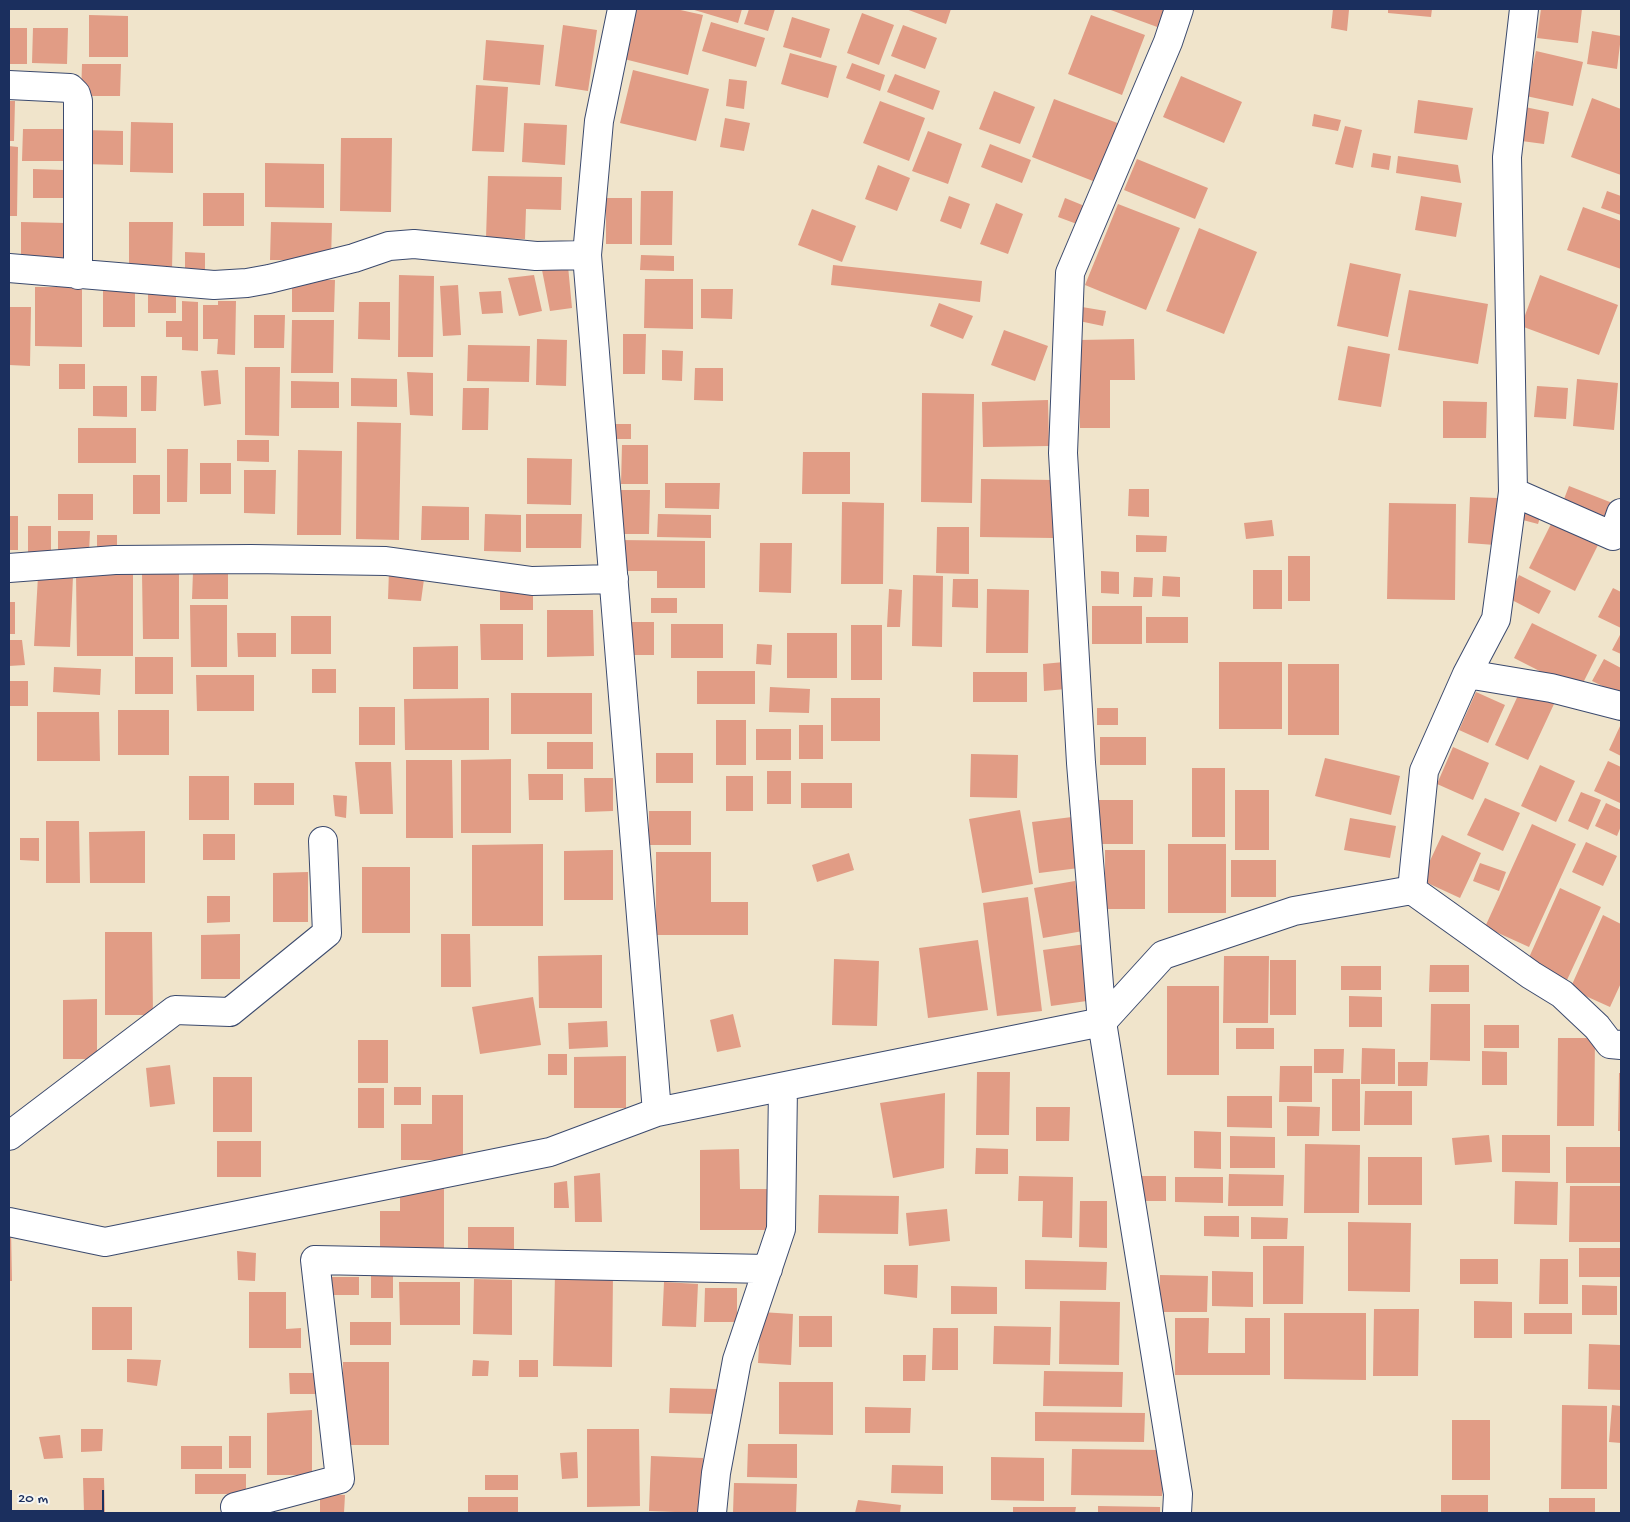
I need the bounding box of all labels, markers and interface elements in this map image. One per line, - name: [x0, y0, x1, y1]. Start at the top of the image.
- scale bar: [12, 1480, 106, 1512]
- text: 20 m: [18, 1490, 48, 1508]

